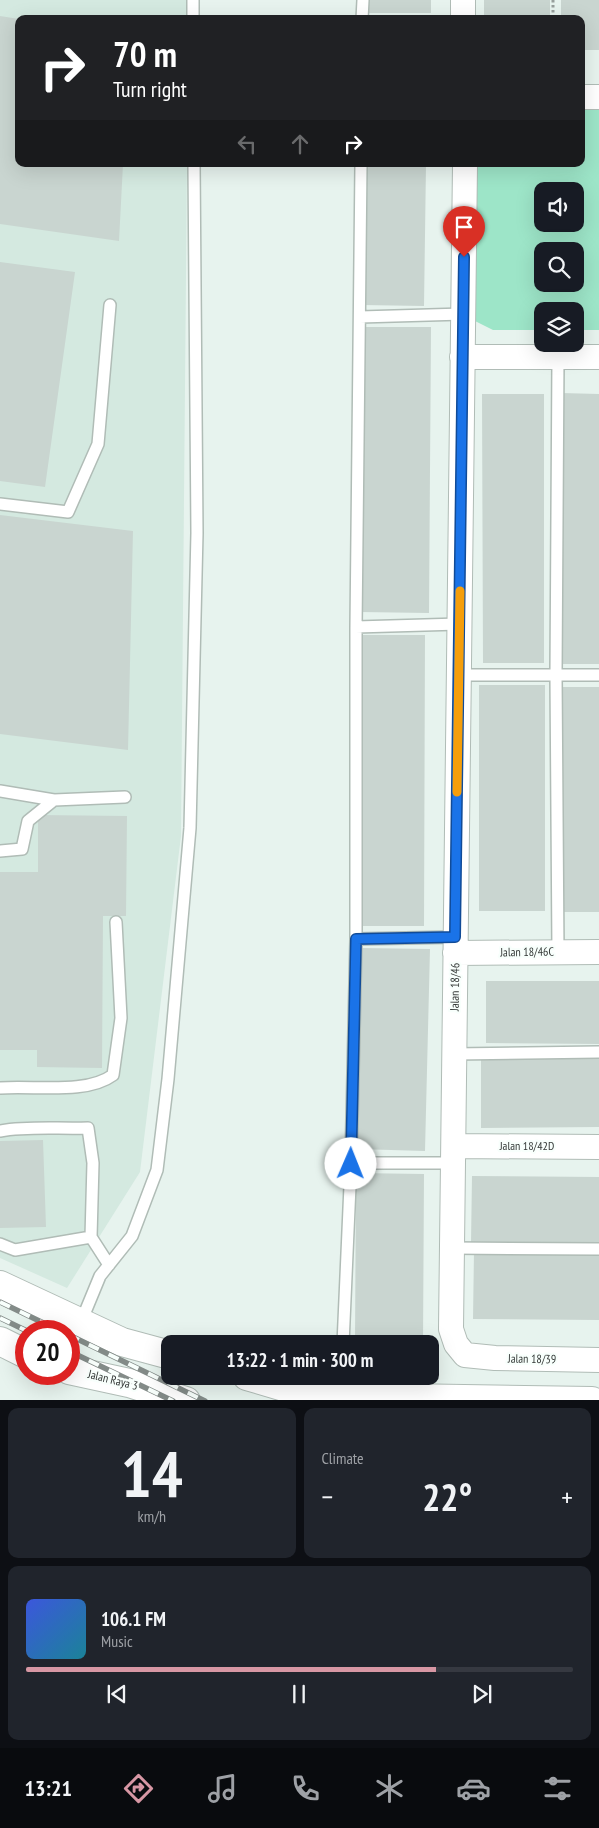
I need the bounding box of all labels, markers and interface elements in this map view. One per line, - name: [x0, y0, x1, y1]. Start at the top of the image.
- text: 70 m: [113, 31, 177, 77]
- icon: right: [30, 35, 95, 100]
- text: Turn right: [113, 75, 187, 103]
- icon: left: [233, 130, 261, 158]
- icon: ahead: [286, 130, 314, 158]
- icon: right: [339, 130, 367, 158]
- map controls: [534, 182, 584, 352]
- button: sound: [534, 182, 584, 232]
- pin: [443, 206, 485, 257]
- icon: arrive: [450, 213, 478, 241]
- button: search: [534, 242, 584, 292]
- button: layers: [534, 302, 584, 352]
- street label: Jalan 18/46C: [499, 944, 554, 959]
- street label: Jalan 18/46: [447, 963, 462, 1012]
- position arrow: [324, 1137, 376, 1189]
- street label: Jalan 18/42D: [499, 1138, 554, 1153]
- speed limit sign: 20: [15, 1320, 80, 1385]
- text: 13:22 · 1 min · 300 m: [227, 1348, 373, 1372]
- street label: Jalan 18/39: [507, 1351, 556, 1366]
- street label: Jalan Raya 3: [86, 1366, 140, 1393]
- text: 14: [121, 1431, 183, 1515]
- text: Climate: [322, 1448, 364, 1468]
- text: 22°: [422, 1472, 472, 1521]
- text: −: [322, 1478, 333, 1515]
- text: +: [561, 1478, 573, 1515]
- text: km/h: [138, 1506, 166, 1526]
- text: 106.1 FM: [101, 1607, 166, 1631]
- text: Music: [101, 1631, 133, 1651]
- icon: previous: [103, 1680, 131, 1708]
- icon: pause: [285, 1680, 313, 1708]
- icon: next: [468, 1680, 496, 1708]
- icon: directions: [121, 1771, 156, 1806]
- icon: music: [205, 1771, 240, 1806]
- icon: phone: [288, 1771, 323, 1806]
- icon: climate: [372, 1771, 407, 1806]
- icon: car: [456, 1771, 491, 1806]
- icon: filters: [540, 1771, 575, 1806]
- text: 13:21: [24, 1774, 72, 1802]

